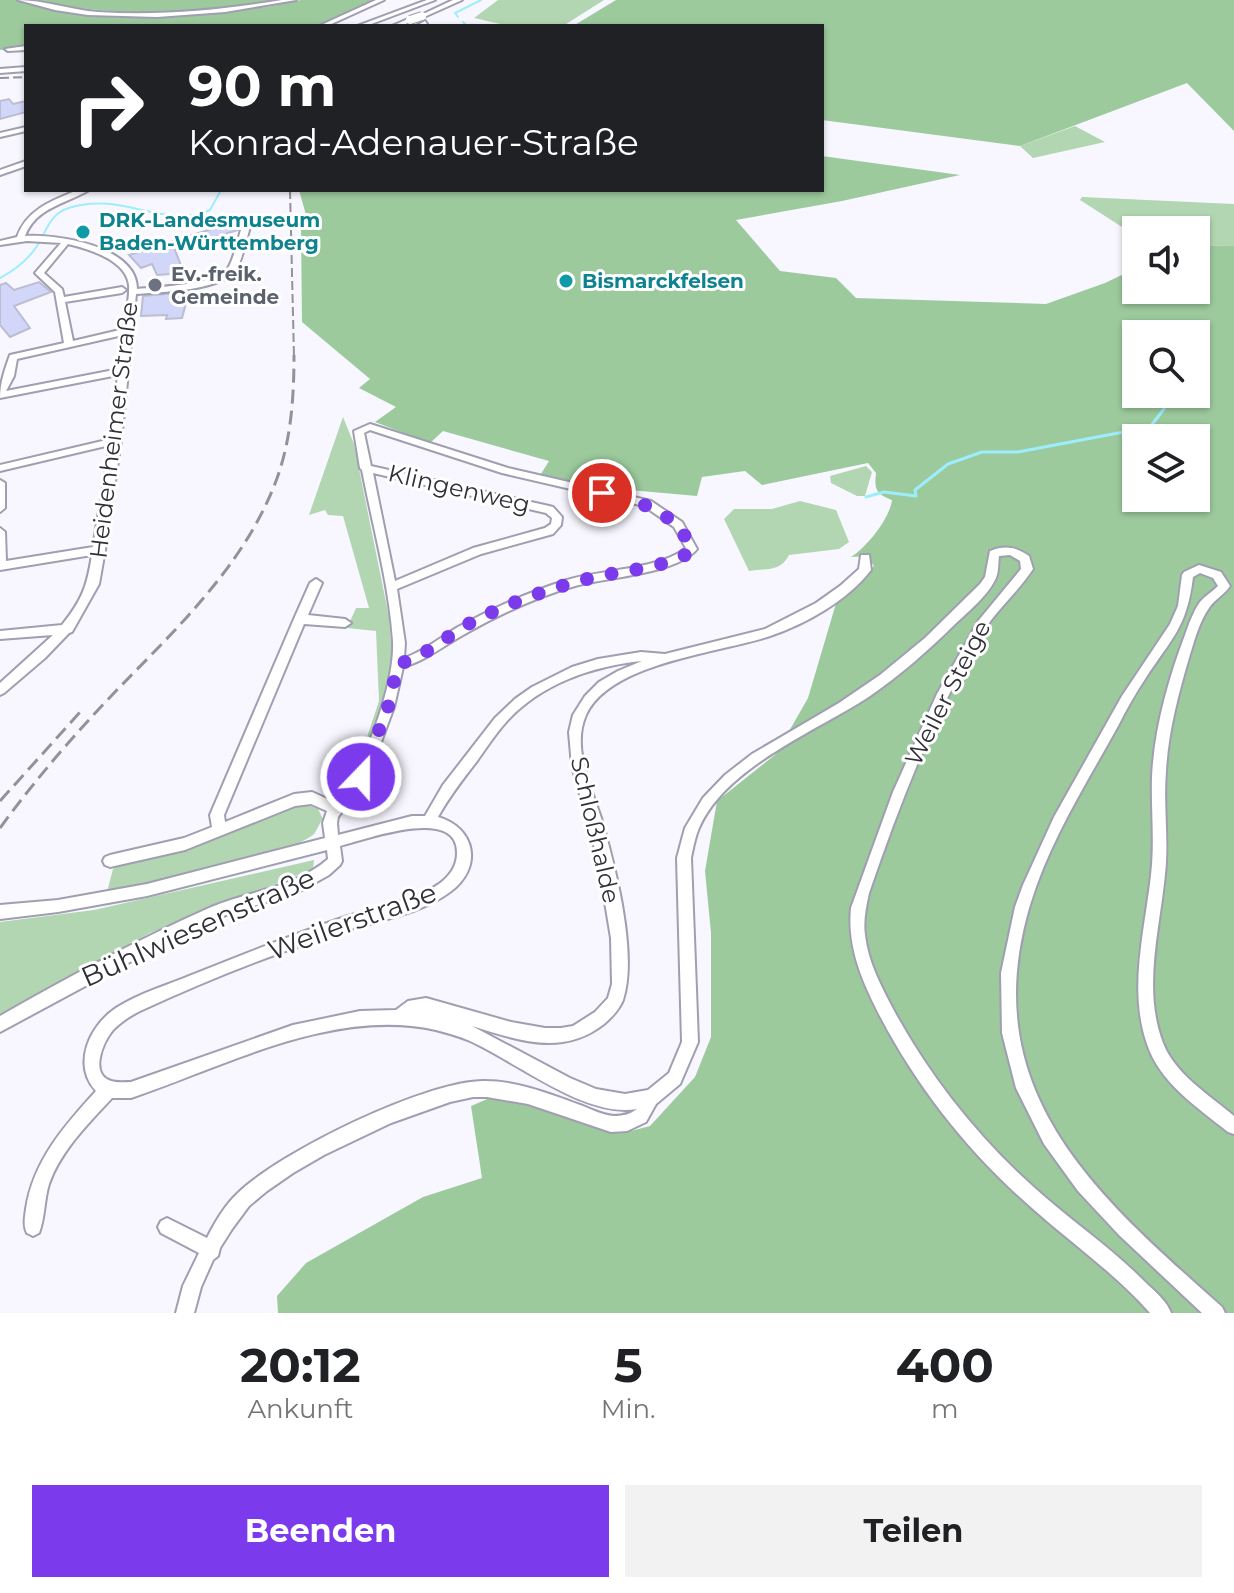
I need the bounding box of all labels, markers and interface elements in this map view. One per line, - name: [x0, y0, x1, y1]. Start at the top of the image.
- text: 90 m: [188, 52, 336, 120]
- icon: right: [56, 56, 160, 160]
- text: Konrad-Adenauer-Straße: [188, 120, 639, 164]
- place label: DRK-Landesmuseum Baden-Württemberg: [99, 208, 320, 255]
- map controls: [1122, 216, 1210, 512]
- button: sound: [1122, 216, 1210, 304]
- marker: DRK-Landesmuseum Baden-Württemberg: [74, 223, 92, 241]
- place label: Ev.-freik. Gemeinde: [171, 262, 279, 309]
- place label: Bismarckfelsen: [582, 269, 744, 293]
- marker: Bismarckfelsen: [557, 272, 575, 290]
- marker: Ev.-freik. Gemeinde: [146, 276, 164, 294]
- street label: Heidenheimer Straße: [83, 300, 144, 560]
- button: search: [1122, 320, 1210, 408]
- button: layers: [1122, 424, 1210, 512]
- street label: Klingenweg: [385, 458, 533, 519]
- pin: [568, 459, 636, 527]
- icon: arrive: [580, 471, 624, 515]
- street label: Weiler Steige: [899, 615, 997, 770]
- position arrow: [319, 735, 403, 819]
- street label: Schloßhalde: [565, 754, 626, 906]
- street label: Bühlwiesenstraße: [76, 860, 320, 994]
- street label: Weilerstraße: [263, 875, 441, 967]
- text: 20:12: [240, 1336, 361, 1394]
- text: 5: [614, 1336, 642, 1394]
- text: 400: [896, 1336, 994, 1394]
- text: Ankunft: [247, 1393, 353, 1425]
- text: Min.: [601, 1393, 656, 1425]
- text: m: [931, 1393, 959, 1425]
- button: Beenden: [32, 1485, 609, 1577]
- button: Teilen: [625, 1485, 1202, 1577]

